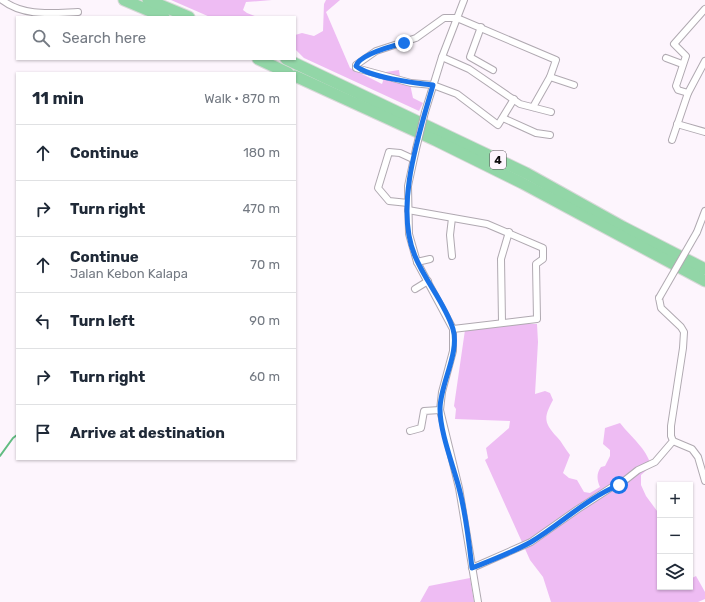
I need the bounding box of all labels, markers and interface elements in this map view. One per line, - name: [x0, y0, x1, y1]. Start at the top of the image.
- search box: [16, 16, 296, 60]
- icon: search: [30, 27, 52, 49]
- text: Search here: [62, 29, 146, 47]
- route end: [395, 34, 413, 52]
- text: 11 min: [32, 88, 84, 108]
- text: Walk · 870 m: [204, 91, 280, 106]
- icon: ahead: [32, 142, 54, 164]
- text: Continue: [70, 144, 139, 162]
- text: 180 m: [243, 145, 280, 160]
- road number: 4: [490, 151, 506, 169]
- icon: right: [32, 198, 54, 220]
- text: Turn right: [70, 200, 145, 218]
- text: 470 m: [242, 201, 280, 216]
- text: Continue: [70, 248, 139, 266]
- icon: ahead: [32, 254, 54, 276]
- text: 70 m: [250, 257, 280, 272]
- text: Jalan Kebon Kalapa: [70, 266, 188, 281]
- icon: left: [32, 310, 54, 332]
- text: Turn left: [70, 312, 135, 330]
- text: 90 m: [249, 313, 280, 328]
- icon: right: [32, 366, 54, 388]
- text: Turn right: [70, 368, 145, 386]
- text: 60 m: [249, 369, 280, 384]
- icon: arrive: [32, 422, 54, 444]
- text: Arrive at destination: [70, 424, 225, 442]
- route start: [610, 476, 628, 494]
- map controls: [657, 482, 693, 590]
- button: +: [657, 482, 693, 518]
- button: −: [657, 518, 693, 554]
- button: layers: [657, 554, 693, 590]

